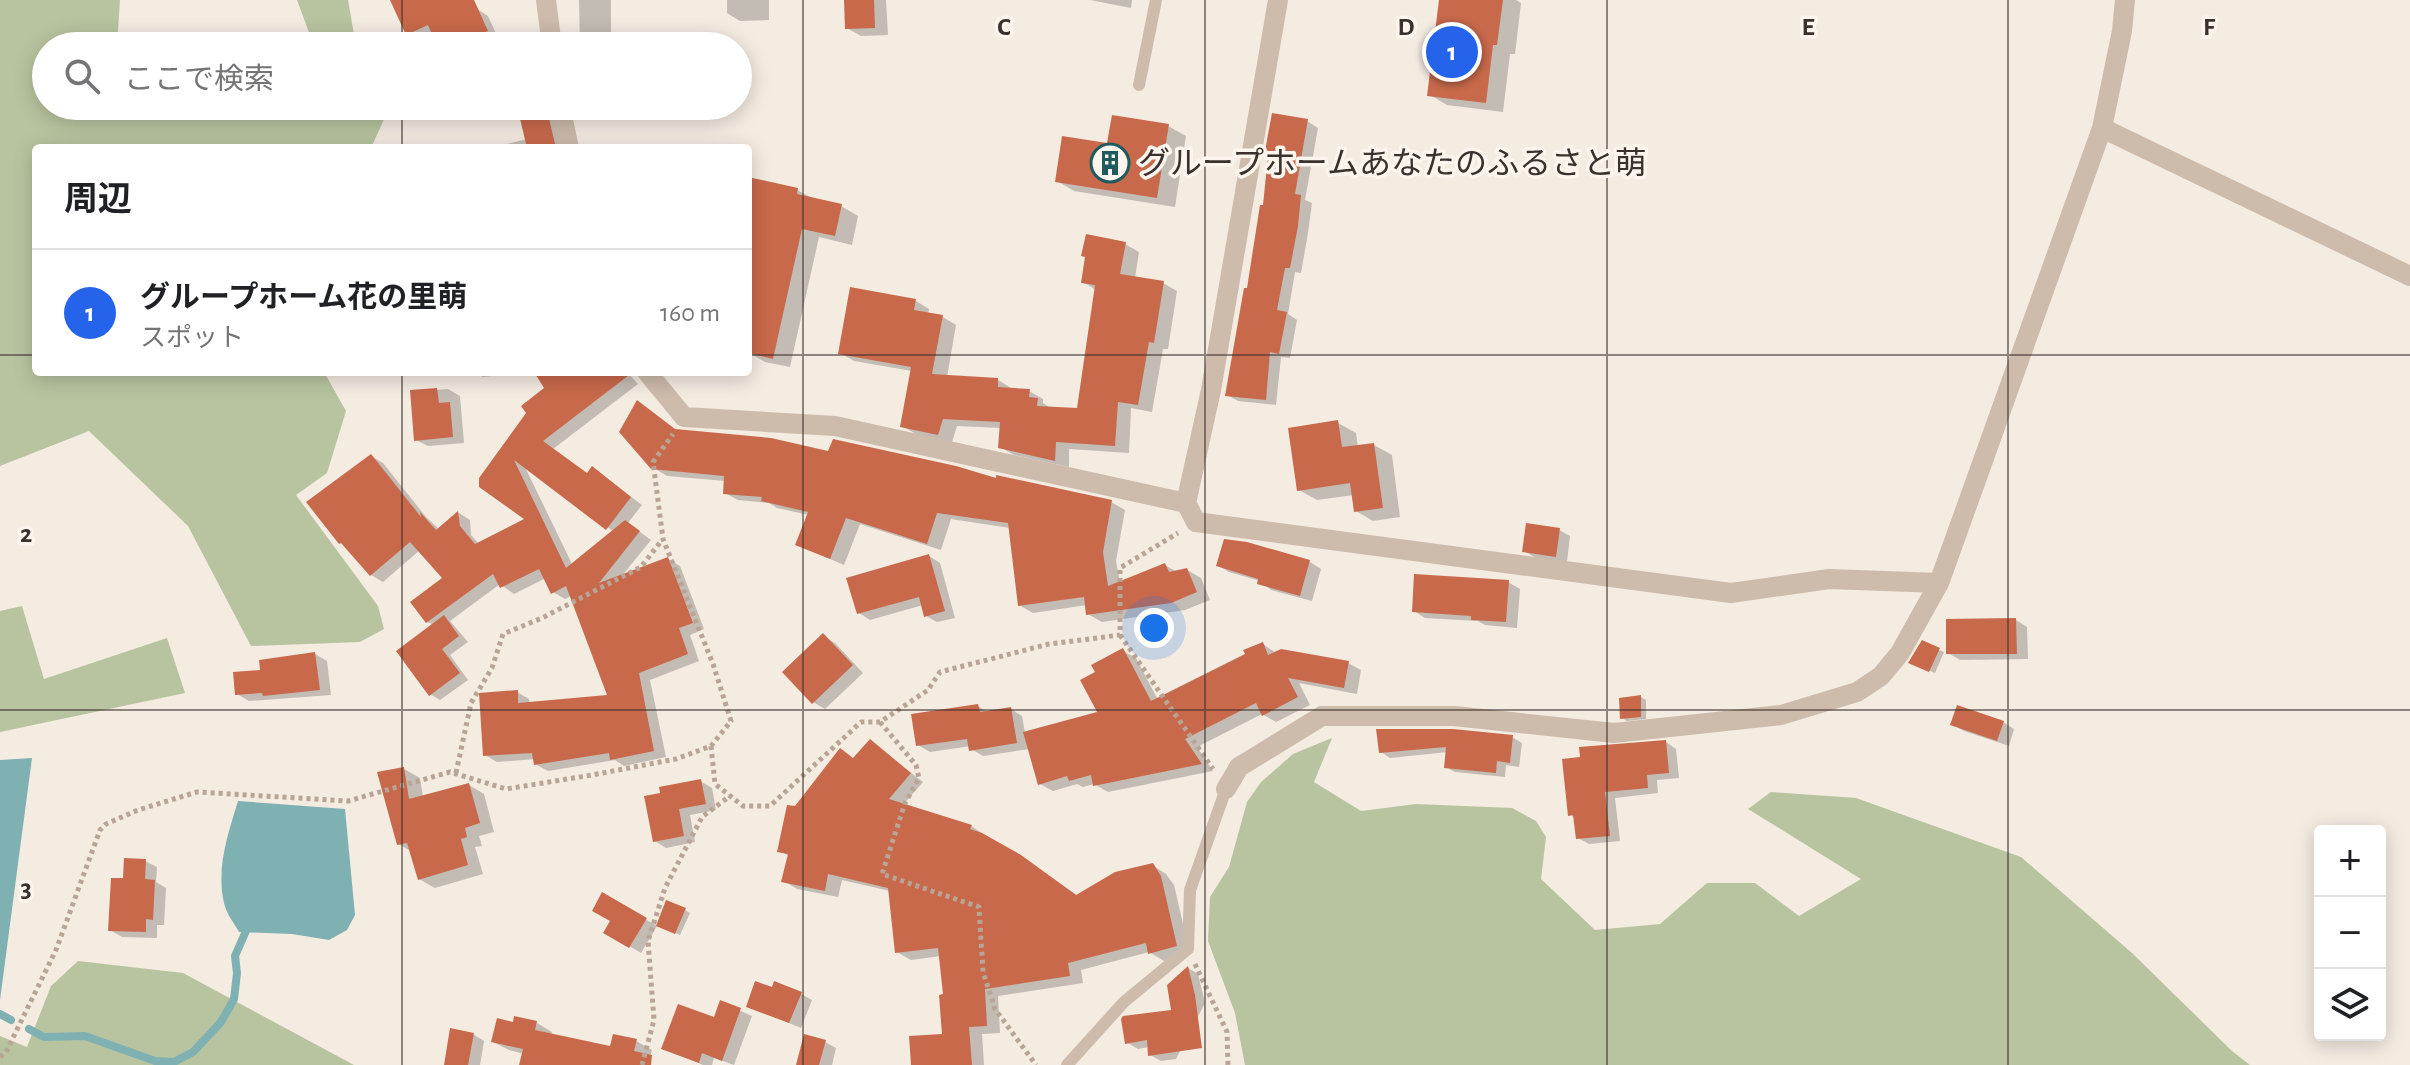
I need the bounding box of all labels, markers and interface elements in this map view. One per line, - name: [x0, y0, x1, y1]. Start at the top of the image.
- text: C: [997, 14, 1011, 40]
- text: D: [1397, 14, 1415, 40]
- text: E: [1801, 14, 1815, 40]
- text: F: [2203, 14, 2216, 40]
- pin: 1: [1426, 22, 1478, 82]
- search box: [32, 32, 752, 120]
- icon: search: [60, 54, 104, 98]
- text: ここで検索: [124, 65, 274, 95]
- building icon: グループホームあなたのふるさと萌: [1089, 142, 1131, 184]
- place label: グループホームあなたのふるさと萌: [1138, 147, 1647, 180]
- text: 周辺: [64, 183, 132, 217]
- text: グループホーム花の里萌: [140, 283, 467, 313]
- text: 1: [85, 300, 95, 326]
- text: 160 m: [660, 300, 720, 326]
- text: スポット: [140, 325, 244, 351]
- text: 2: [20, 521, 32, 547]
- your location: [1134, 608, 1174, 648]
- map controls: [2314, 825, 2386, 1041]
- button: +: [2314, 825, 2386, 897]
- text: 3: [20, 876, 32, 902]
- button: −: [2314, 897, 2386, 969]
- button: layers: [2314, 969, 2386, 1041]

